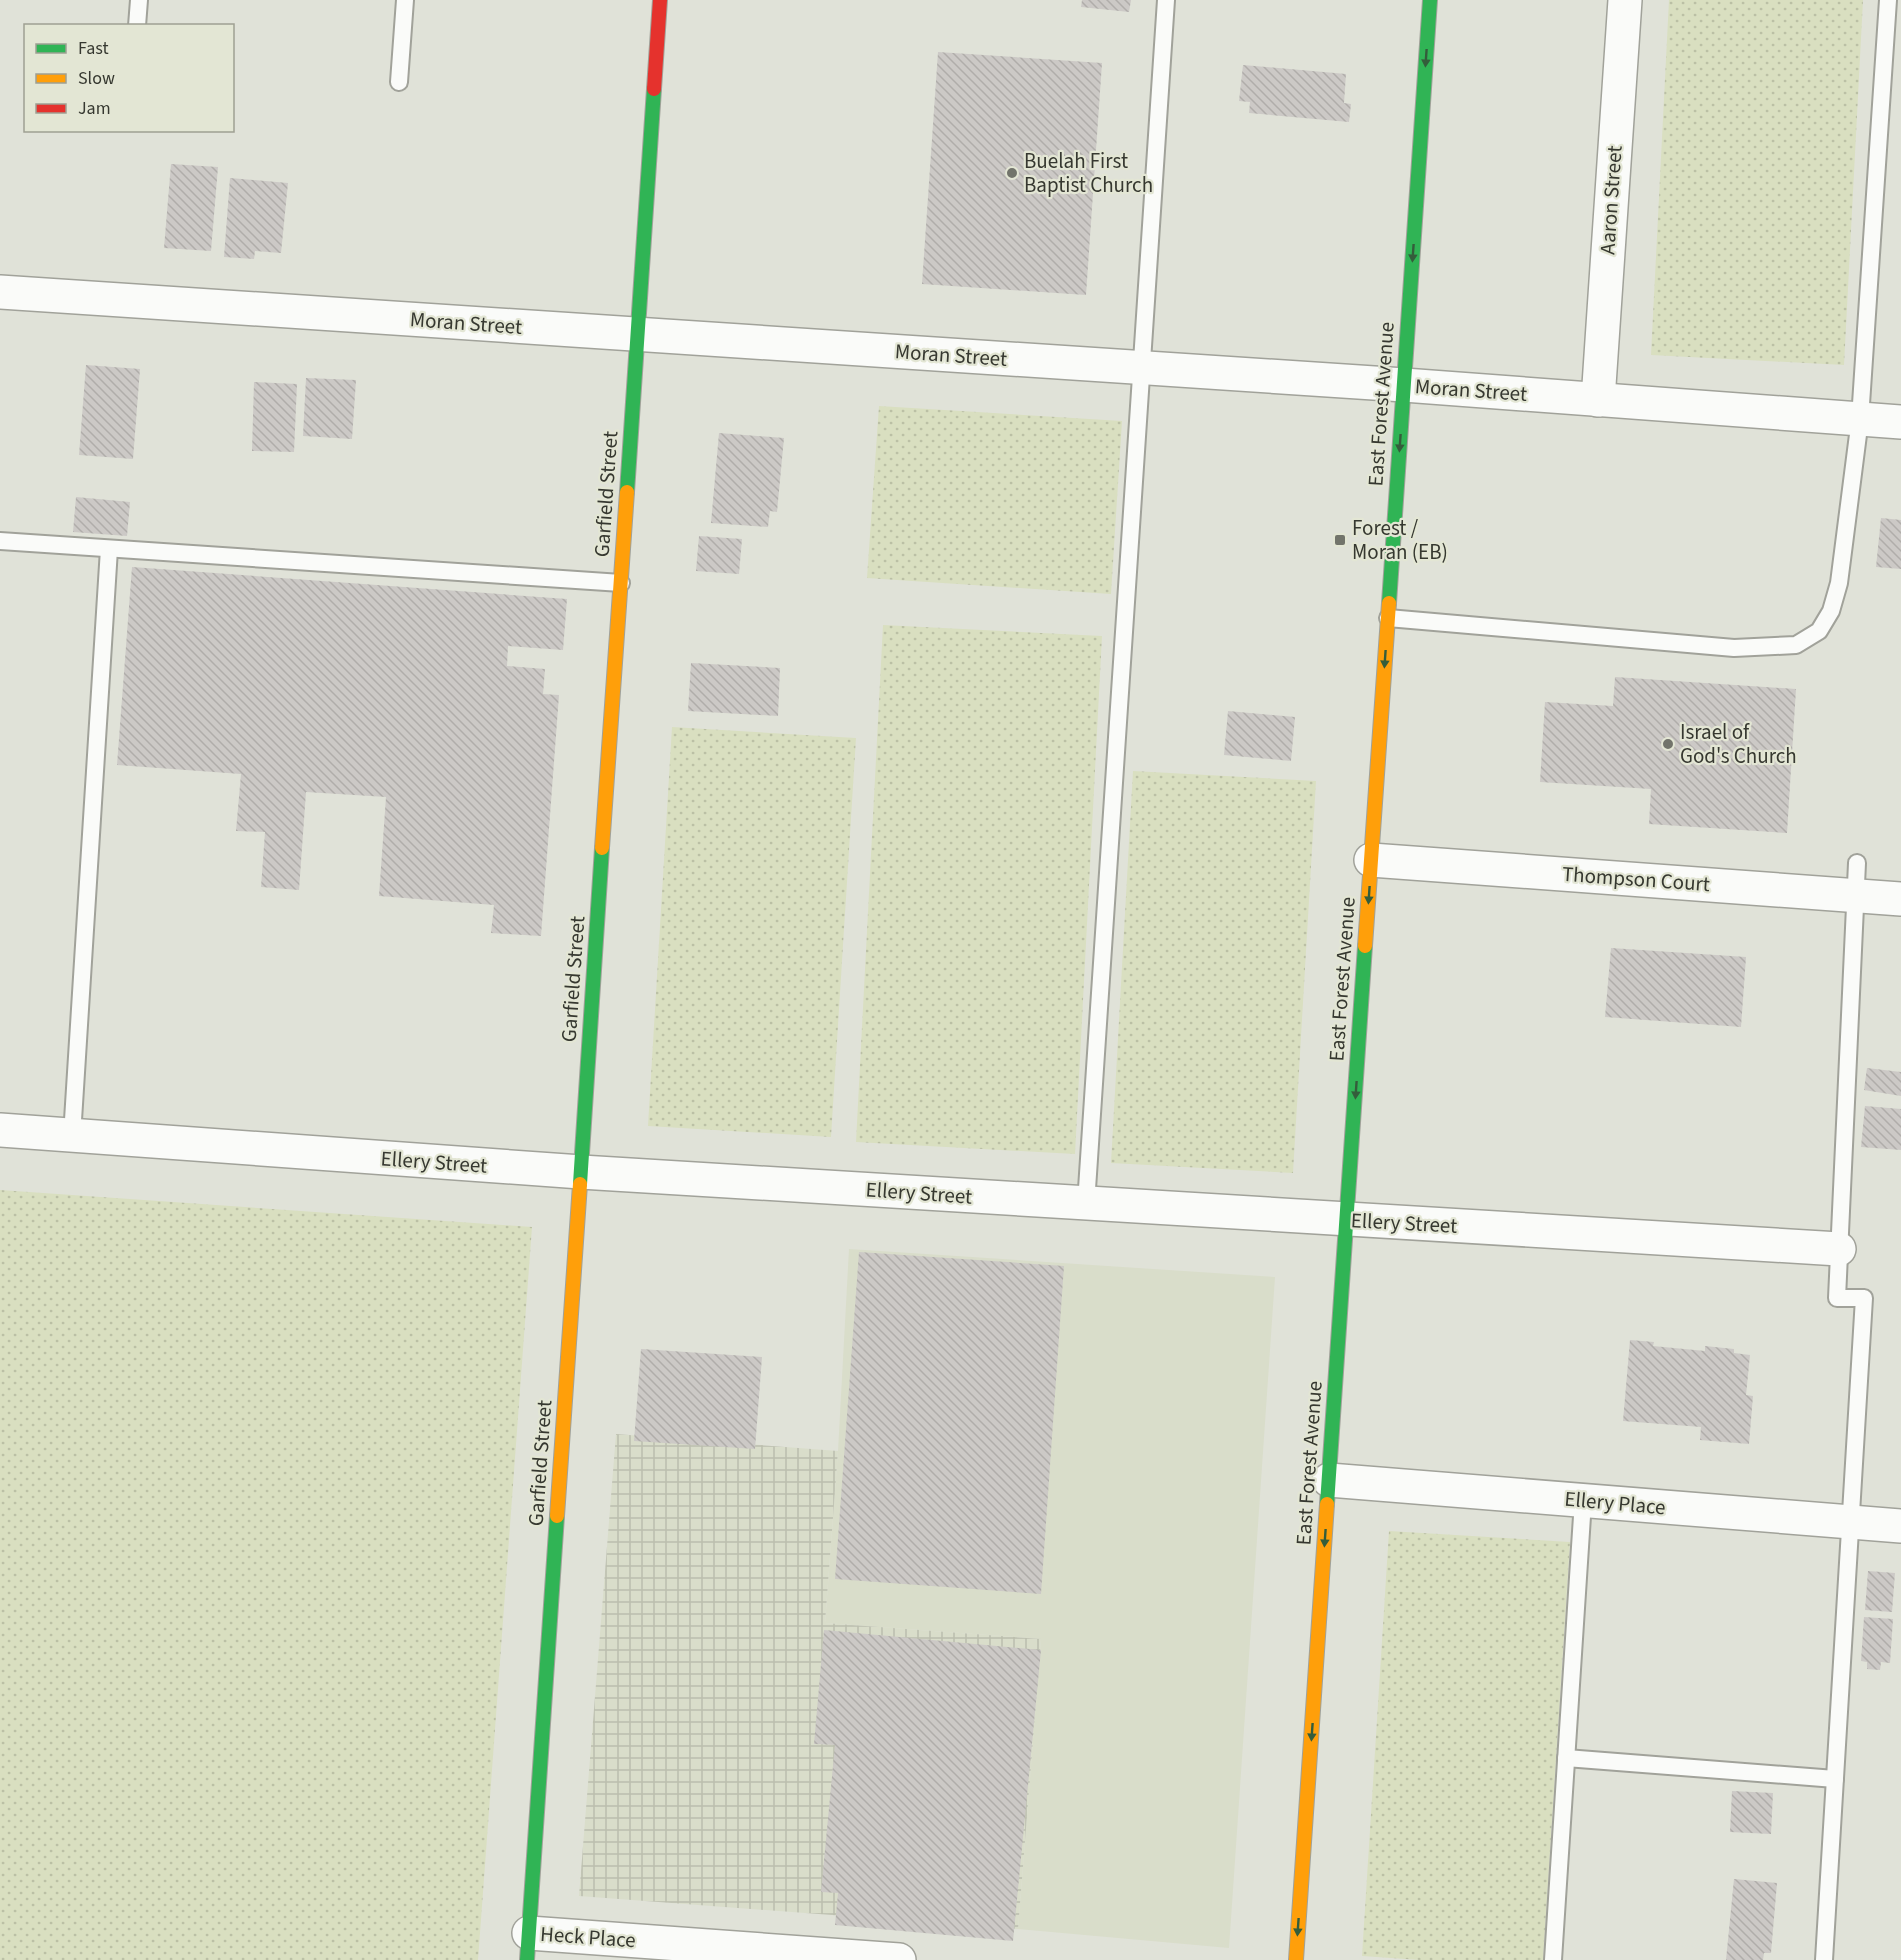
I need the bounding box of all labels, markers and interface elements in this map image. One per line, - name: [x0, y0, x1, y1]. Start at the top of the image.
- legend: [24, 24, 234, 132]
- text: Fast: [78, 36, 109, 61]
- one-way arrow: [1421, 49, 1431, 68]
- text: Slow: [78, 66, 115, 91]
- text: Jam: [78, 96, 111, 121]
- street label: Aaron Street: [1592, 144, 1630, 256]
- place label: Buelah First Baptist Church: [1024, 146, 1153, 200]
- marker: Buelah First Baptist Church: [1005, 166, 1019, 180]
- one-way arrow: [1408, 243, 1417, 262]
- street label: Moran Street: [409, 304, 523, 342]
- street label: East Forest Avenue: [1360, 321, 1402, 487]
- street label: Moran Street: [894, 336, 1008, 374]
- street label: Moran Street: [1414, 371, 1528, 409]
- street label: Garfield Street: [587, 430, 625, 558]
- one-way arrow: [1395, 434, 1404, 453]
- place label: Forest / Moran (EB): [1352, 513, 1448, 567]
- marker: Forest / Moran (EB): [1333, 533, 1347, 547]
- one-way arrow: [1380, 649, 1390, 668]
- place label: Israel of God's Church: [1680, 717, 1797, 771]
- marker: Israel of God's Church: [1661, 737, 1675, 751]
- street label: Thompson Court: [1561, 859, 1711, 899]
- one-way arrow: [1364, 886, 1374, 905]
- street label: East Forest Avenue: [1321, 896, 1363, 1062]
- street label: Garfield Street: [554, 915, 592, 1043]
- one-way arrow: [1351, 1080, 1361, 1099]
- street label: Ellery Street: [380, 1143, 488, 1181]
- street label: Ellery Street: [865, 1174, 973, 1212]
- street label: Ellery Street: [1350, 1205, 1458, 1241]
- street label: East Forest Avenue: [1288, 1380, 1330, 1546]
- street label: Garfield Street: [521, 1399, 559, 1527]
- street label: Ellery Place: [1563, 1484, 1667, 1522]
- one-way arrow: [1321, 1528, 1330, 1547]
- one-way arrow: [1307, 1723, 1316, 1742]
- one-way arrow: [1294, 1918, 1303, 1937]
- street label: Heck Place: [539, 1919, 637, 1955]

